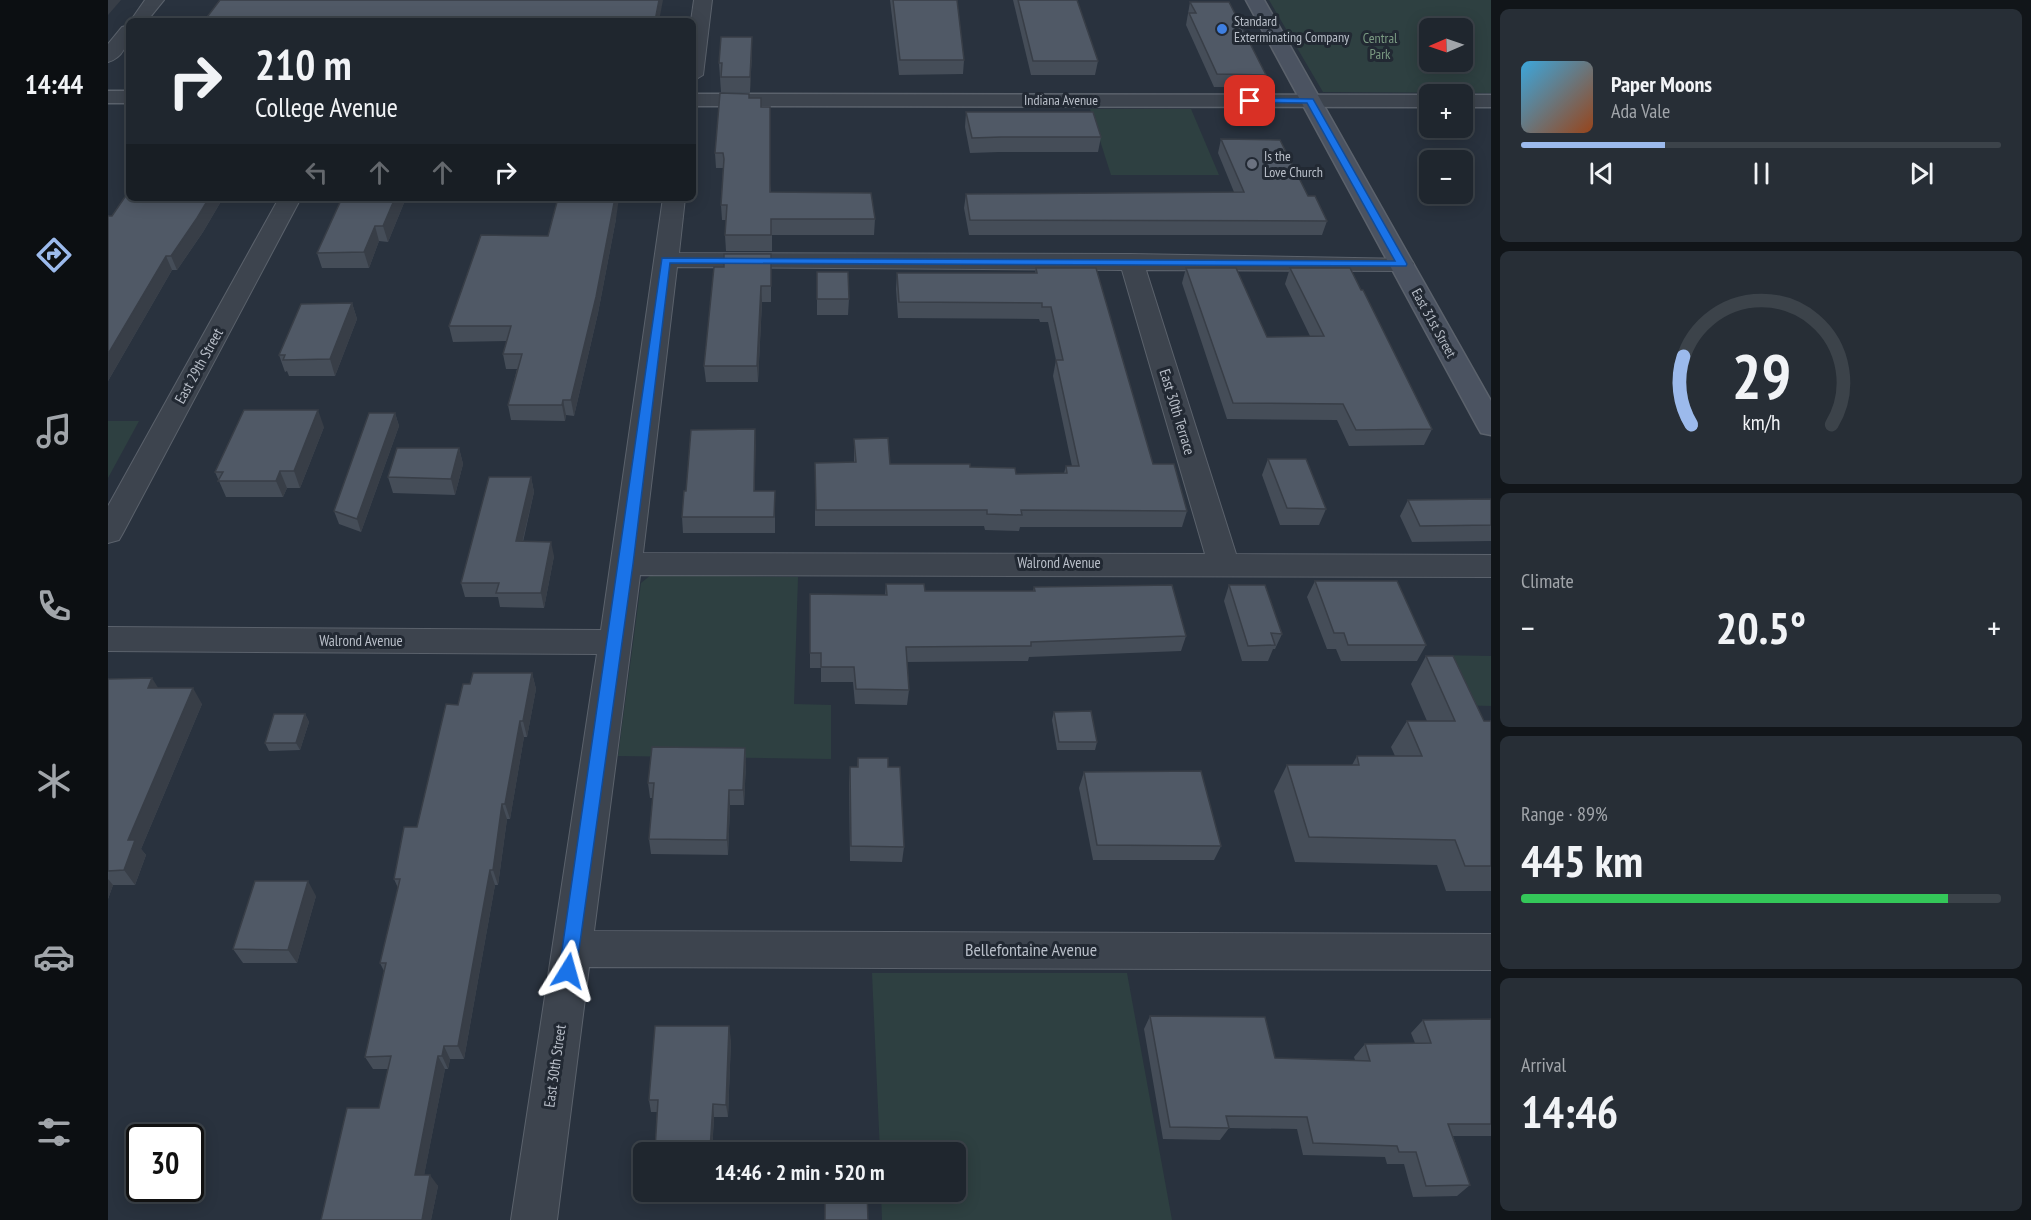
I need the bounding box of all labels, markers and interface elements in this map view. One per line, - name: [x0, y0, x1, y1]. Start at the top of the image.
- place label: Standard Exterminating Company: [1234, 12, 1350, 46]
- north arrow: [1419, 18, 1473, 72]
- map controls: [1419, 18, 1473, 204]
- marker: Standard Exterminating Company: [1215, 22, 1229, 36]
- park label: Central Park: [1363, 29, 1398, 63]
- text: 210 m: [255, 37, 352, 92]
- icon: right: [156, 42, 234, 120]
- text: 14:44: [25, 67, 83, 101]
- text: Paper Moons: [1611, 70, 1712, 98]
- pin: [1224, 75, 1275, 126]
- icon: arrive: [1233, 84, 1266, 117]
- button: +: [1419, 84, 1473, 138]
- text: College Avenue: [255, 90, 398, 124]
- street label: Indiana Avenue: [1024, 91, 1098, 109]
- text: Ada Vale: [1611, 98, 1670, 124]
- place label: Is the Love Church: [1264, 147, 1323, 181]
- button: −: [1419, 150, 1473, 204]
- icon: left: [300, 156, 333, 189]
- icon: ahead: [363, 156, 396, 189]
- icon: ahead: [426, 156, 459, 189]
- icon: right: [489, 156, 522, 189]
- marker: Is the Love Church: [1245, 157, 1259, 171]
- icon: previous: [1585, 157, 1618, 190]
- icon: pause: [1745, 157, 1778, 190]
- icon: next: [1905, 157, 1938, 190]
- icon: directions: [33, 234, 75, 276]
- street label: East 31st Street: [1408, 285, 1460, 361]
- street label: East 29th Street: [170, 325, 227, 407]
- text: 29: [1731, 335, 1791, 416]
- street label: East 30th Terrace: [1155, 367, 1200, 457]
- text: km/h: [1742, 408, 1780, 436]
- icon: music: [33, 410, 75, 452]
- street label: Walrond Avenue: [1017, 553, 1101, 572]
- text: Climate: [1521, 568, 1574, 594]
- icon: phone: [33, 585, 75, 627]
- text: 20.5°: [1716, 598, 1806, 656]
- text: −: [1521, 606, 1535, 649]
- text: +: [1987, 606, 2001, 649]
- street label: Walrond Avenue: [319, 631, 403, 650]
- icon: climate: [33, 760, 75, 802]
- text: Range · 89%: [1521, 801, 1608, 827]
- text: 445 km: [1521, 831, 1643, 889]
- icon: car: [33, 936, 75, 978]
- street label: Bellefontaine Avenue: [965, 938, 1097, 961]
- position arrow: [536, 939, 600, 1003]
- street label: East 30th Street: [539, 1023, 570, 1108]
- text: Arrival: [1521, 1052, 1566, 1078]
- text: 14:46: [1521, 1082, 1618, 1140]
- icon: filters: [33, 1111, 75, 1153]
- speed limit sign: 30: [126, 1124, 204, 1202]
- text: 14:46 · 2 min · 520 m: [714, 1158, 885, 1186]

